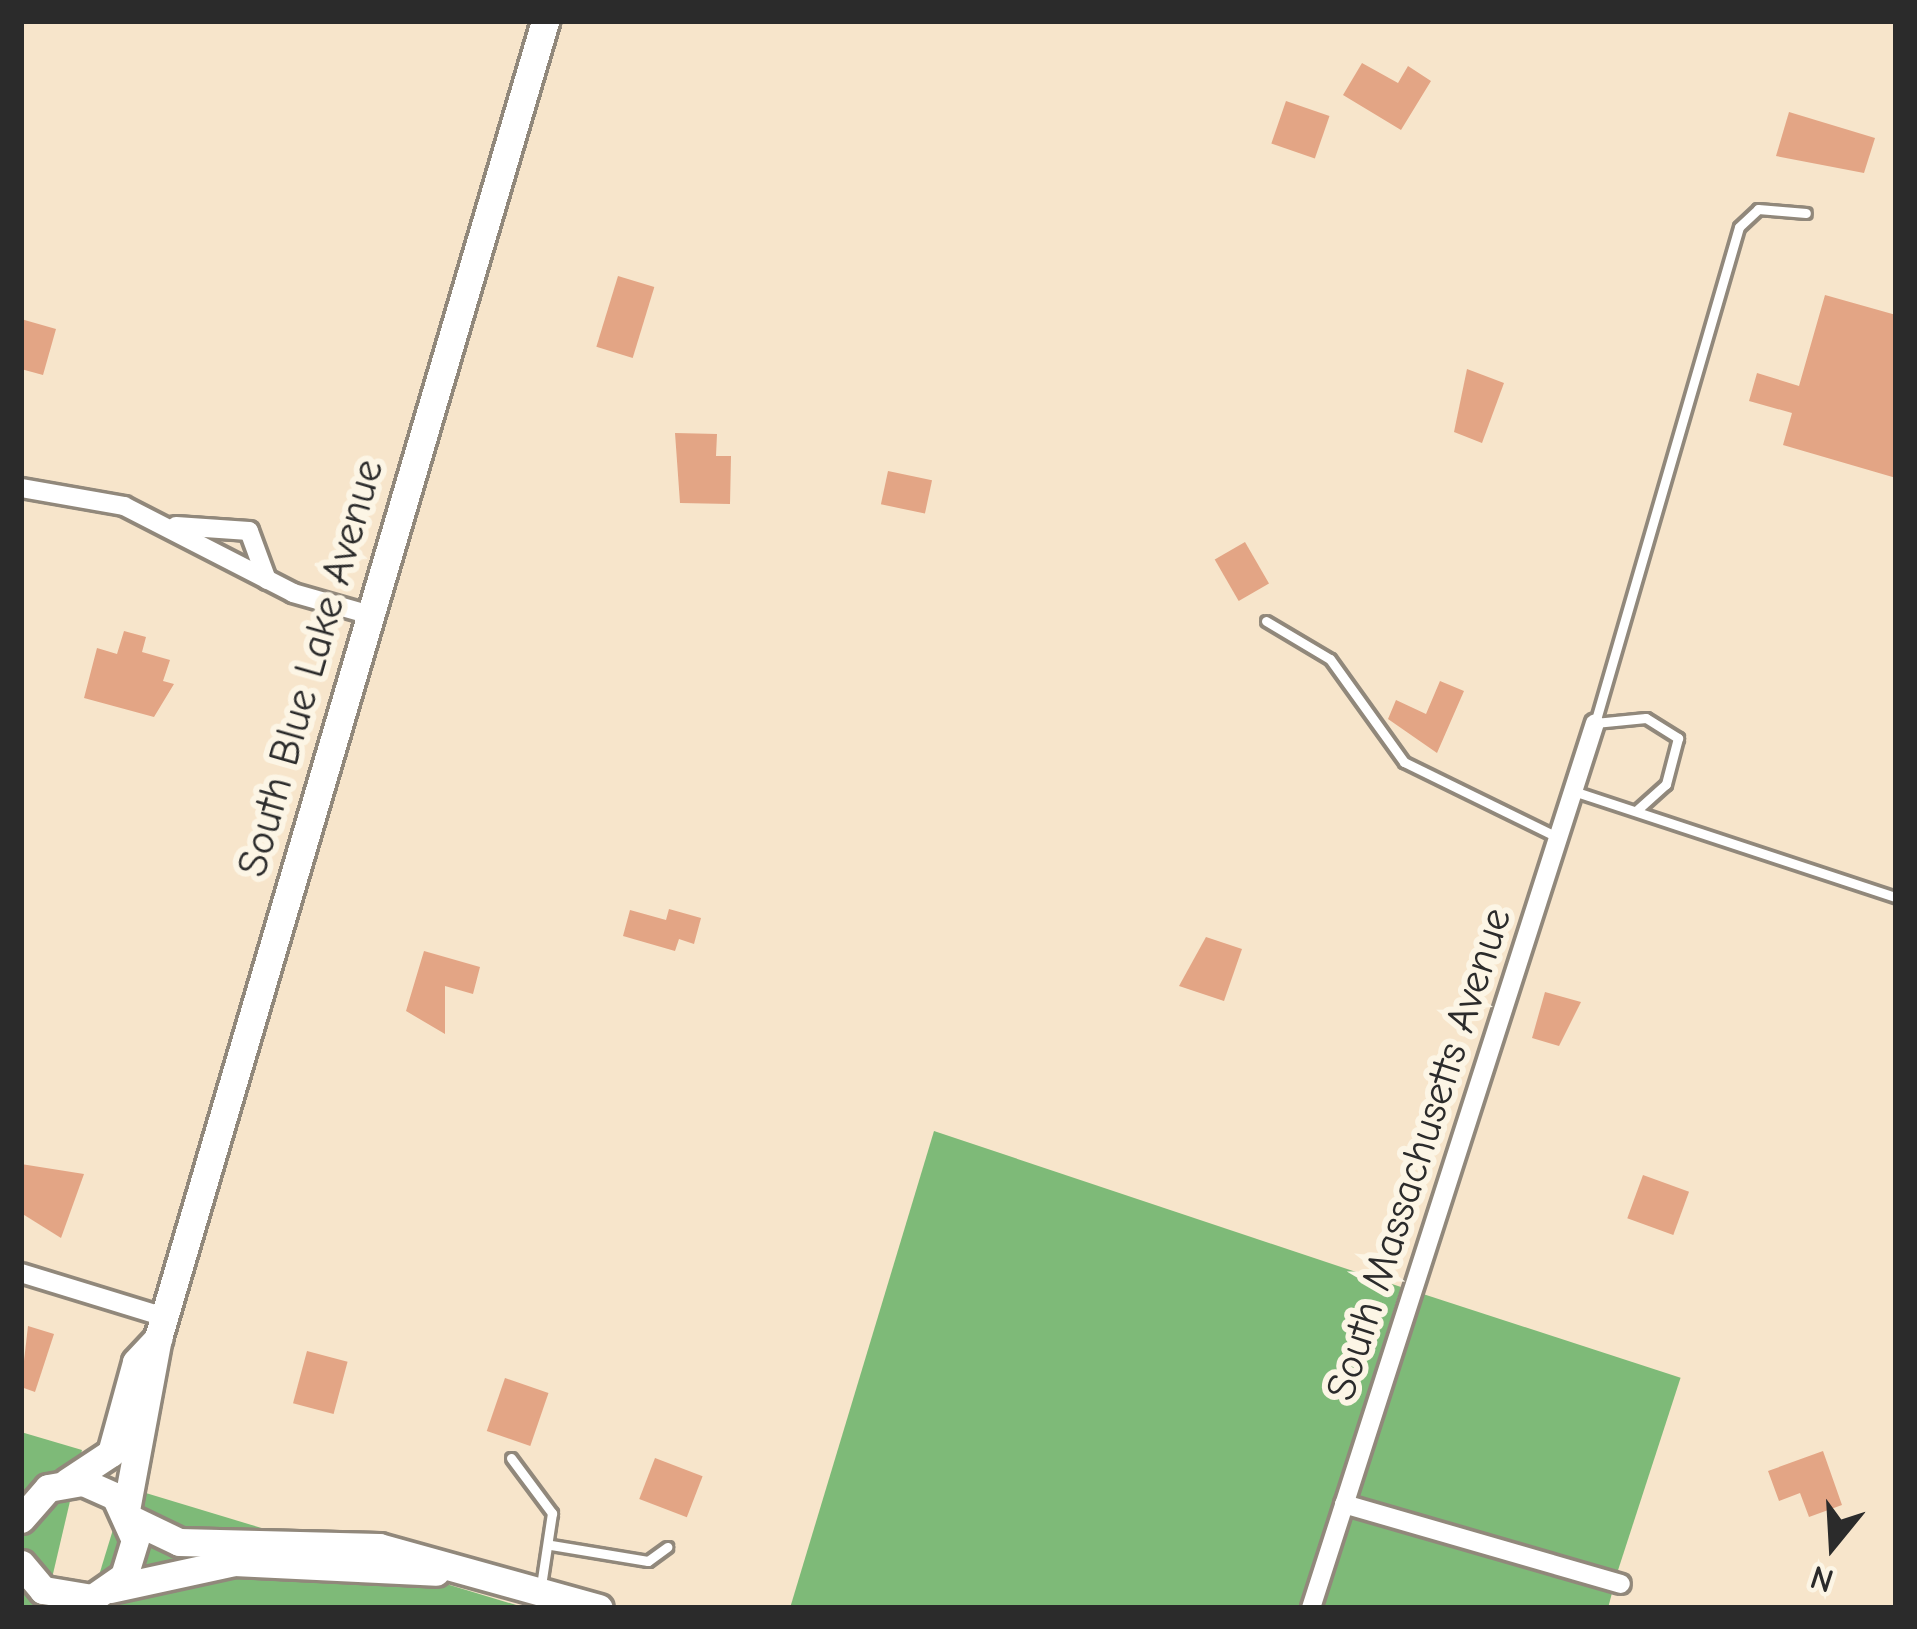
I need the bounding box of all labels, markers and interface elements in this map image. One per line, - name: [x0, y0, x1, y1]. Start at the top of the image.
- street label: South Blue Lake Avenue: [227, 454, 395, 882]
- street label: South Massachusetts Avenue: [1315, 901, 1523, 1407]
- north arrow: [1773, 1485, 1893, 1605]
- text: N: [1806, 1558, 1838, 1601]

